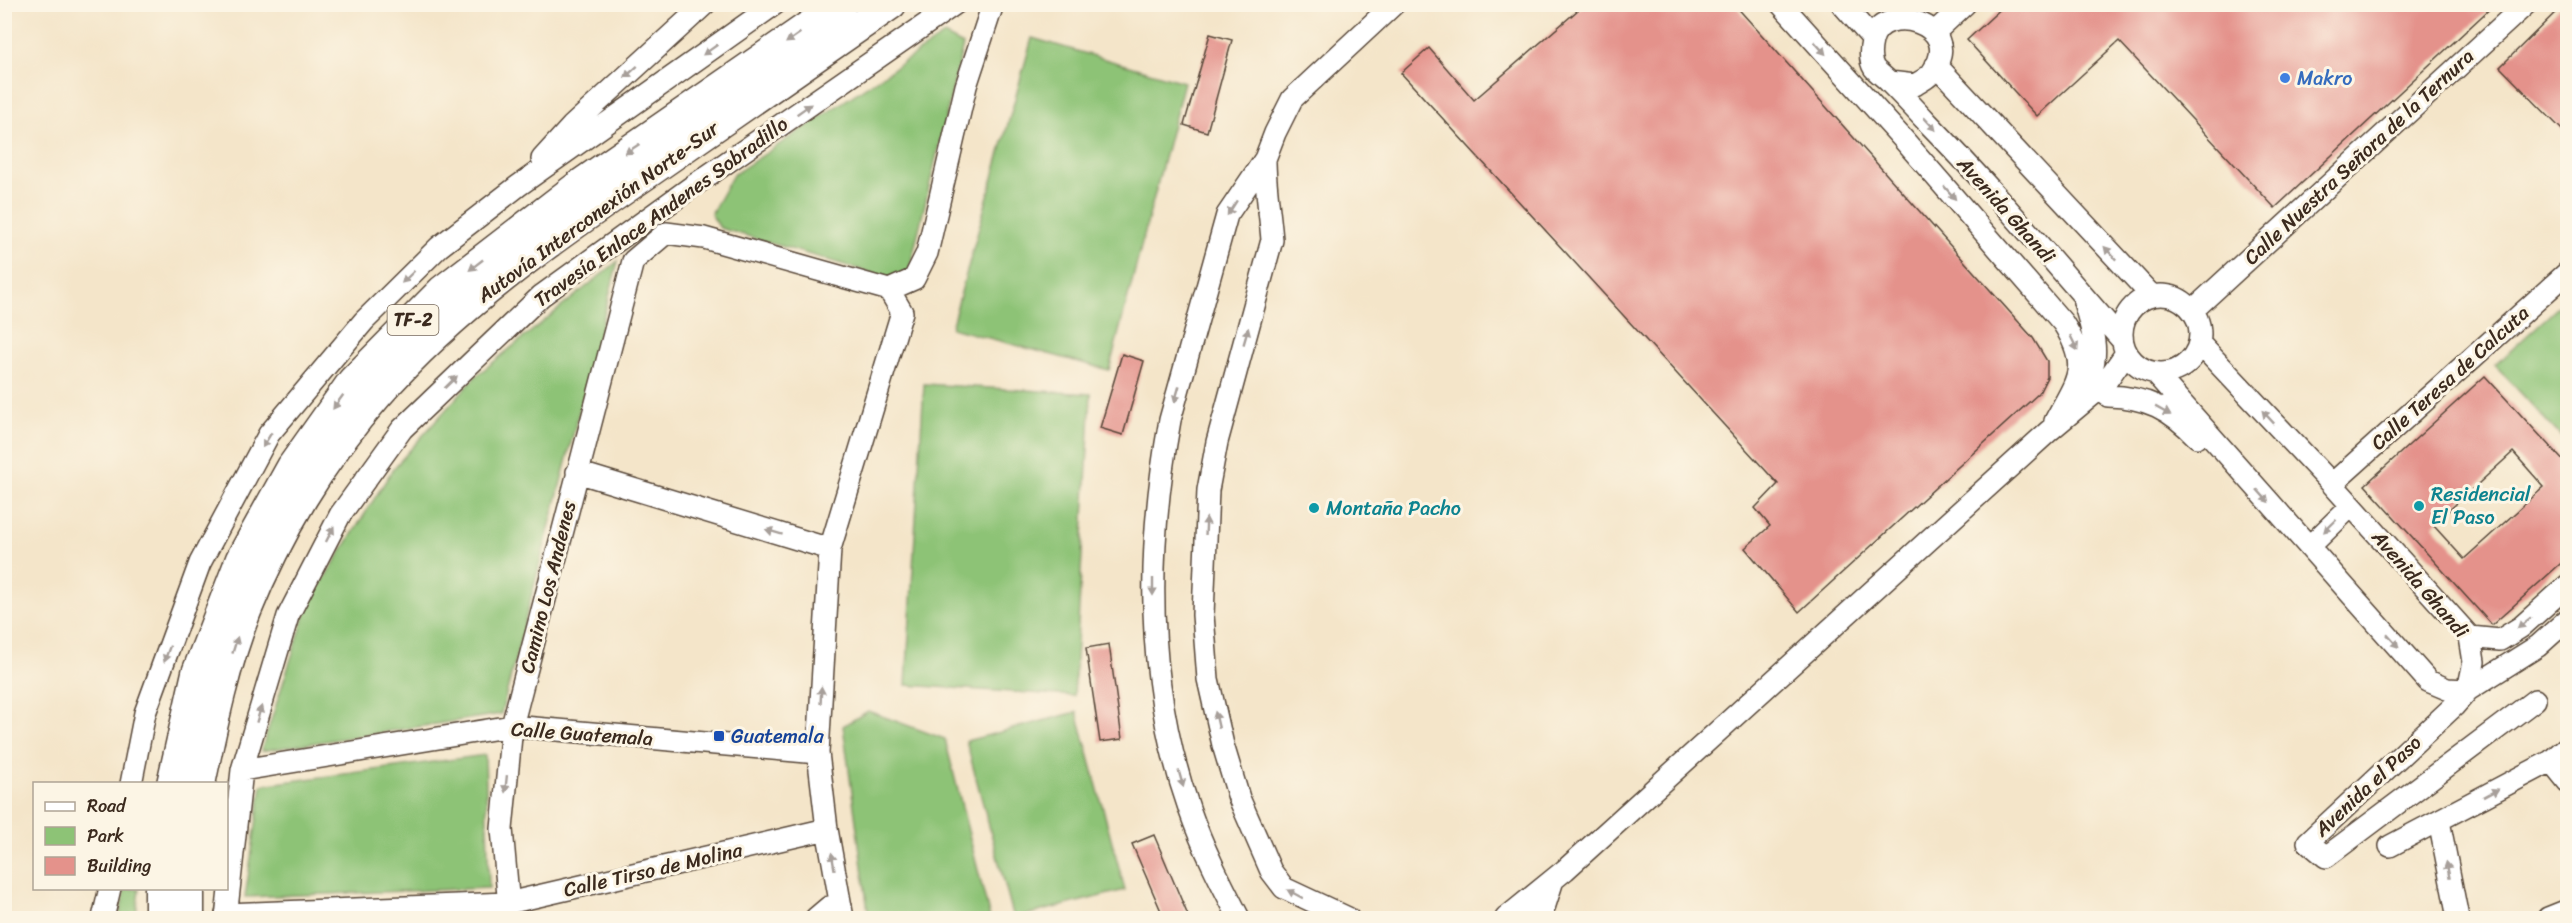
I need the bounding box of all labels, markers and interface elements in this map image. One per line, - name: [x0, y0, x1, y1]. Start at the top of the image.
- one-way arrow: [785, 32, 801, 44]
- one-way arrow: [1813, 40, 1826, 55]
- street label: Calle Nuestra Señora de la Ternura: [2235, 40, 2483, 274]
- one-way arrow: [703, 44, 719, 56]
- place label: Makro: [2297, 61, 2352, 96]
- one-way arrow: [623, 65, 638, 79]
- marker: Makro: [2278, 71, 2292, 85]
- one-way arrow: [795, 103, 811, 115]
- street label: Travesía Enlace Andenes Sobradillo: [526, 107, 796, 317]
- street label: Autovía Interconexión Norte-Sur: [469, 111, 727, 313]
- one-way arrow: [1923, 116, 1936, 131]
- one-way arrow: [625, 143, 641, 155]
- street label: Avenida Ghandi: [1947, 148, 2065, 273]
- one-way arrow: [1943, 186, 1957, 201]
- one-way arrow: [1227, 200, 1238, 216]
- one-way arrow: [2104, 246, 2118, 260]
- one-way arrow: [468, 259, 484, 271]
- one-way arrow: [402, 270, 416, 284]
- street label: Calle Teresa de Calcuta: [2363, 297, 2537, 459]
- road number: TF-2: [388, 305, 438, 335]
- one-way arrow: [1242, 327, 1251, 345]
- one-way arrow: [2069, 335, 2078, 352]
- one-way arrow: [443, 375, 458, 389]
- one-way arrow: [1172, 385, 1181, 403]
- one-way arrow: [333, 394, 344, 410]
- one-way arrow: [2155, 406, 2172, 416]
- one-way arrow: [2261, 409, 2275, 424]
- one-way arrow: [261, 432, 272, 448]
- place label: Residencial El Paso: [2431, 477, 2532, 535]
- one-way arrow: [2256, 488, 2269, 503]
- place label: Montaña Pacho: [1326, 491, 1461, 526]
- street label: Camino Los Andenes: [510, 496, 587, 677]
- marker: Residencial El Paso: [2412, 499, 2426, 513]
- marker: Montaña Pacho: [1307, 501, 1321, 515]
- one-way arrow: [1201, 517, 1210, 536]
- one-way arrow: [2323, 519, 2337, 533]
- street label: Avenida Ghandi: [2362, 521, 2478, 647]
- one-way arrow: [325, 525, 335, 543]
- one-way arrow: [765, 527, 783, 536]
- one-way arrow: [1148, 578, 1158, 597]
- one-way arrow: [2516, 617, 2532, 630]
- one-way arrow: [2386, 633, 2399, 648]
- one-way arrow: [231, 636, 240, 654]
- one-way arrow: [161, 645, 171, 663]
- one-way arrow: [817, 685, 826, 704]
- one-way arrow: [255, 705, 264, 723]
- one-way arrow: [1212, 711, 1222, 729]
- street label: Calle Guatemala: [510, 712, 654, 756]
- place label: Guatemala: [731, 719, 825, 754]
- street label: Avenida el Paso: [2305, 726, 2430, 846]
- marker: Guatemala: [712, 729, 726, 743]
- one-way arrow: [1177, 770, 1186, 788]
- one-way arrow: [501, 775, 511, 794]
- legend: [33, 782, 228, 890]
- one-way arrow: [2482, 788, 2499, 798]
- text: Road: [87, 790, 127, 822]
- text: Park: [87, 820, 124, 852]
- street label: Calle Tirso de Molina: [560, 832, 747, 908]
- text: Building: [87, 850, 151, 882]
- one-way arrow: [828, 851, 837, 870]
- one-way arrow: [2443, 860, 2452, 879]
- one-way arrow: [1286, 889, 1303, 899]

